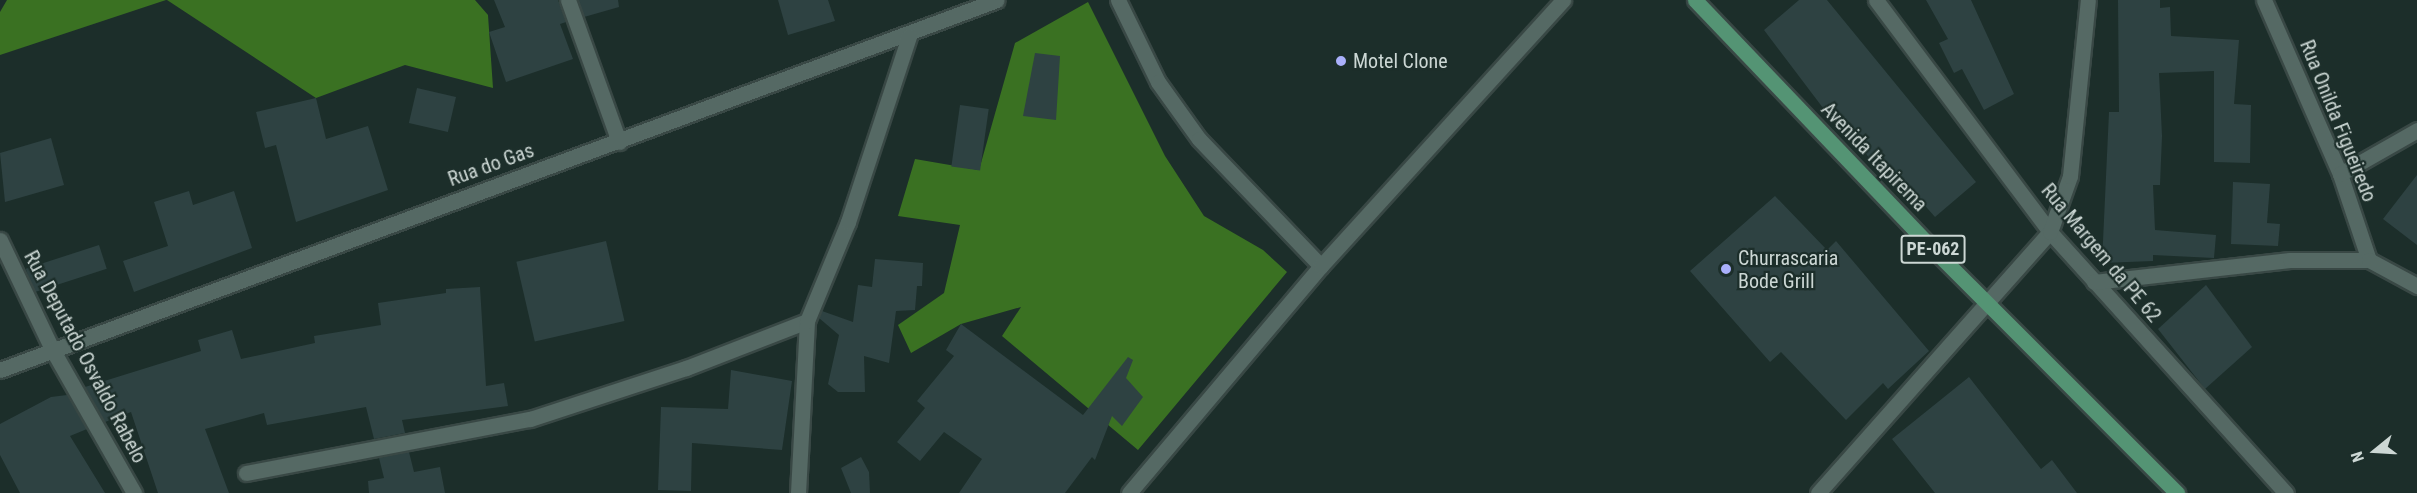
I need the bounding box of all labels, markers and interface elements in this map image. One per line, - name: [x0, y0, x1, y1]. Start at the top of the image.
- street label: Rua Onilda Figueiredo: [2295, 37, 2381, 205]
- place label: Motel Clone: [1353, 49, 1448, 73]
- marker: Motel Clone: [1334, 54, 1348, 68]
- street label: Avenida Itapirema: [1816, 98, 1932, 216]
- street label: Rua do Gas: [445, 138, 537, 192]
- street label: Rua Margem da PE 62: [2036, 179, 2166, 327]
- road number: PE-062: [1900, 234, 1966, 264]
- place label: Churrascaria Bode Grill: [1738, 246, 1838, 293]
- street label: Rua Deputado Osvaldo Rabelo: [19, 247, 151, 467]
- marker: Churrascaria Bode Grill: [1719, 262, 1733, 276]
- north arrow: [2345, 421, 2405, 481]
- text: N: [2347, 449, 2368, 464]

